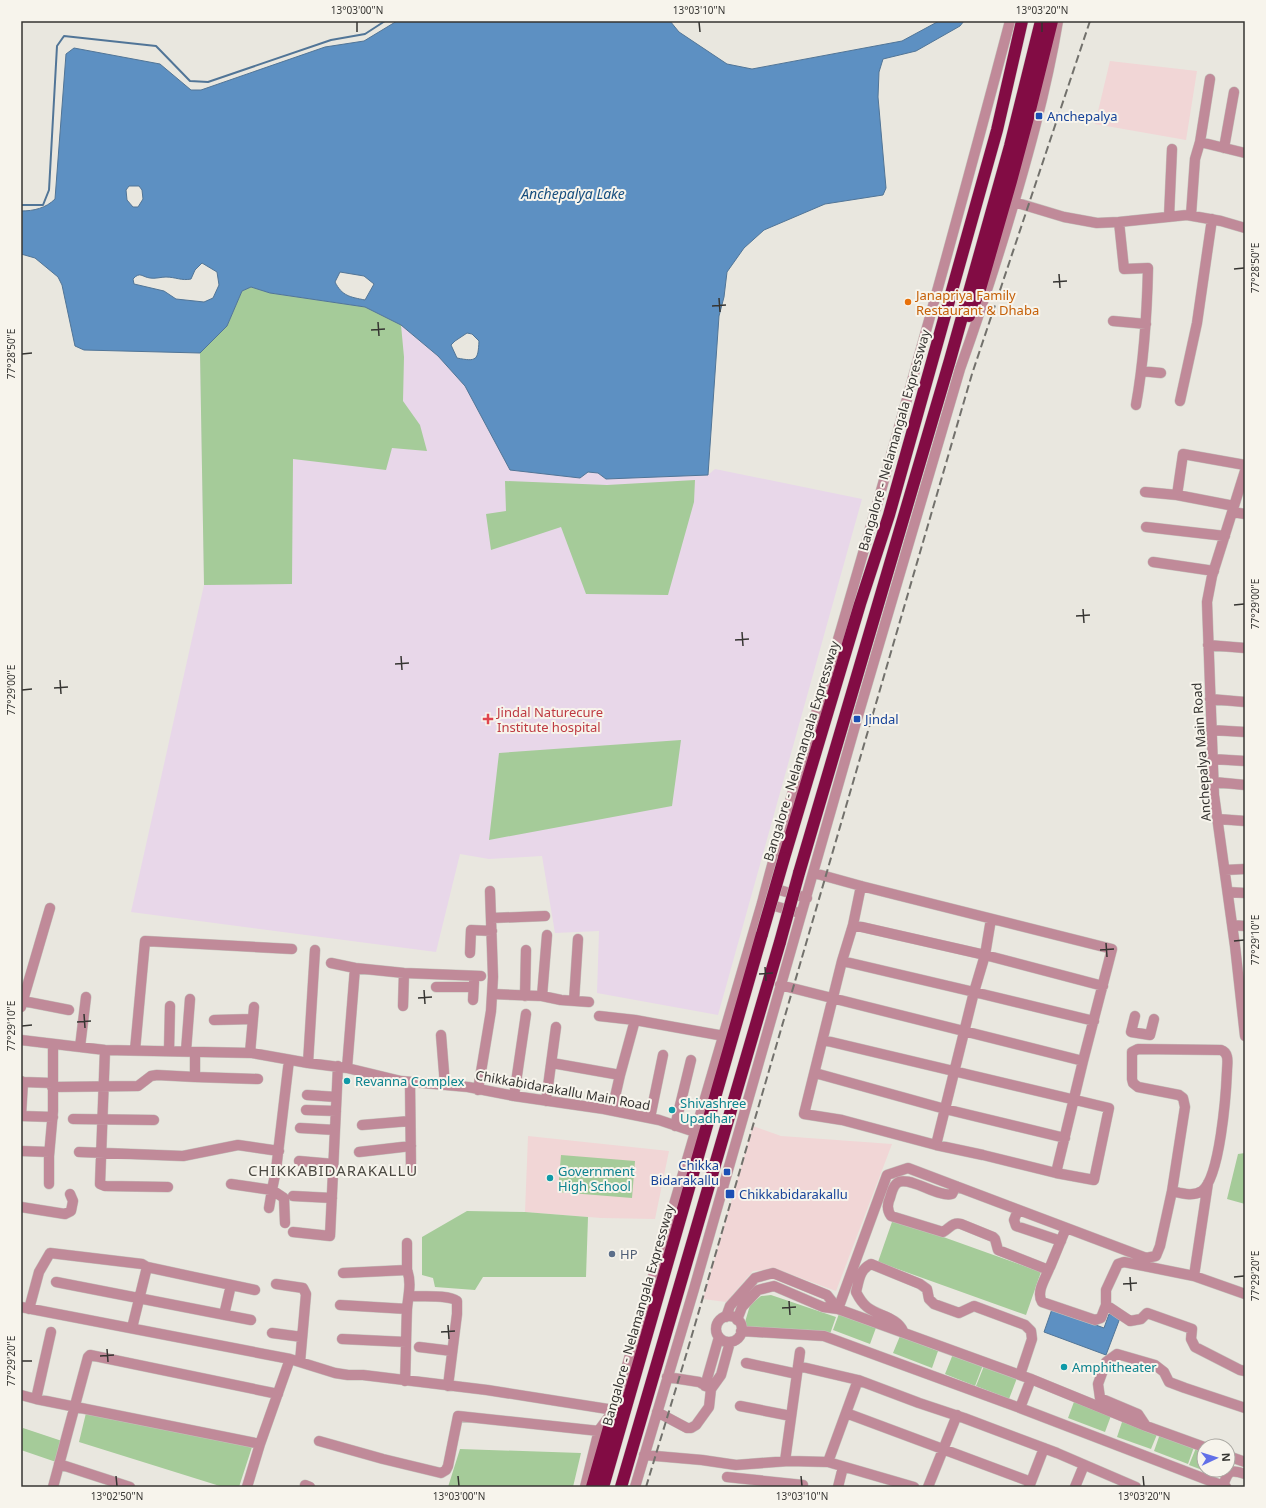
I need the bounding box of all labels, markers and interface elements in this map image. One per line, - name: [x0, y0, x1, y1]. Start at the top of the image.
- text: 13°03'00"N: [331, 3, 383, 17]
- text: 13°03'10"N: [673, 3, 725, 17]
- text: 13°03'20"N: [1016, 3, 1068, 17]
- place label: Anchepalya: [1047, 107, 1118, 125]
- marker: Anchepalya: [1034, 111, 1044, 121]
- water label: Anchepalya Lake: [520, 184, 625, 203]
- text: 77°28'50"E: [1248, 243, 1262, 293]
- place label: Janapriya Family Restaurant & Dhaba: [914, 286, 1039, 319]
- marker: Janapriya Family Restaurant & Dhaba: [903, 297, 913, 307]
- street label: Bangalore - Nelamangala Expressway: [854, 327, 934, 553]
- text: 77°28'50"E: [4, 329, 18, 379]
- text: 77°29'00"E: [1248, 579, 1262, 629]
- street label: Bangalore - Nelamangala Expressway: [759, 638, 843, 863]
- text: 77°29'00"E: [4, 665, 18, 715]
- street label: Anchepalya Main Road: [1187, 682, 1215, 822]
- place label: Jindal Naturecure Institute hospital: [495, 703, 603, 736]
- place label: Jindal: [863, 710, 899, 728]
- marker: Jindal Naturecure Institute hospital: [482, 713, 494, 725]
- marker: Jindal: [852, 714, 862, 724]
- text: 77°29'10"E: [1248, 915, 1262, 965]
- text: 77°29'10"E: [4, 1001, 18, 1051]
- street label: Chikkabidarakallu Main Road: [474, 1066, 652, 1114]
- place label: Revanna Complex: [355, 1072, 464, 1090]
- marker: Revanna Complex: [342, 1076, 352, 1086]
- place label: Shivashree Upadhar: [680, 1094, 746, 1127]
- marker: Shivashree Upadhar: [667, 1105, 677, 1115]
- place label: Chikka Bidarakallu: [651, 1156, 719, 1189]
- district label: CHIKKABIDARAKALLU: [248, 1160, 418, 1180]
- place label: Government High School: [558, 1162, 635, 1195]
- marker: Chikka Bidarakallu: [722, 1167, 732, 1177]
- marker: Government High School: [545, 1173, 555, 1183]
- place label: Chikkabidarakallu: [739, 1185, 848, 1203]
- marker: Chikkabidarakallu: [724, 1188, 736, 1200]
- street label: Bangalore - Nelamangala Expressway: [598, 1202, 678, 1428]
- place label: HP: [620, 1245, 638, 1263]
- marker: HP: [607, 1249, 617, 1259]
- text: 77°29'20"E: [1248, 1251, 1262, 1301]
- text: 77°29'20"E: [4, 1336, 18, 1386]
- place label: Amphitheater: [1072, 1358, 1157, 1376]
- marker: Amphitheater: [1059, 1362, 1069, 1372]
- north arrow: [1196, 1438, 1236, 1478]
- text: N: [1219, 1452, 1234, 1462]
- text: 13°02'50"N: [91, 1489, 143, 1503]
- text: 13°03'00"N: [433, 1489, 485, 1503]
- text: 13°03'10"N: [776, 1489, 828, 1503]
- text: 13°03'20"N: [1118, 1489, 1170, 1503]

